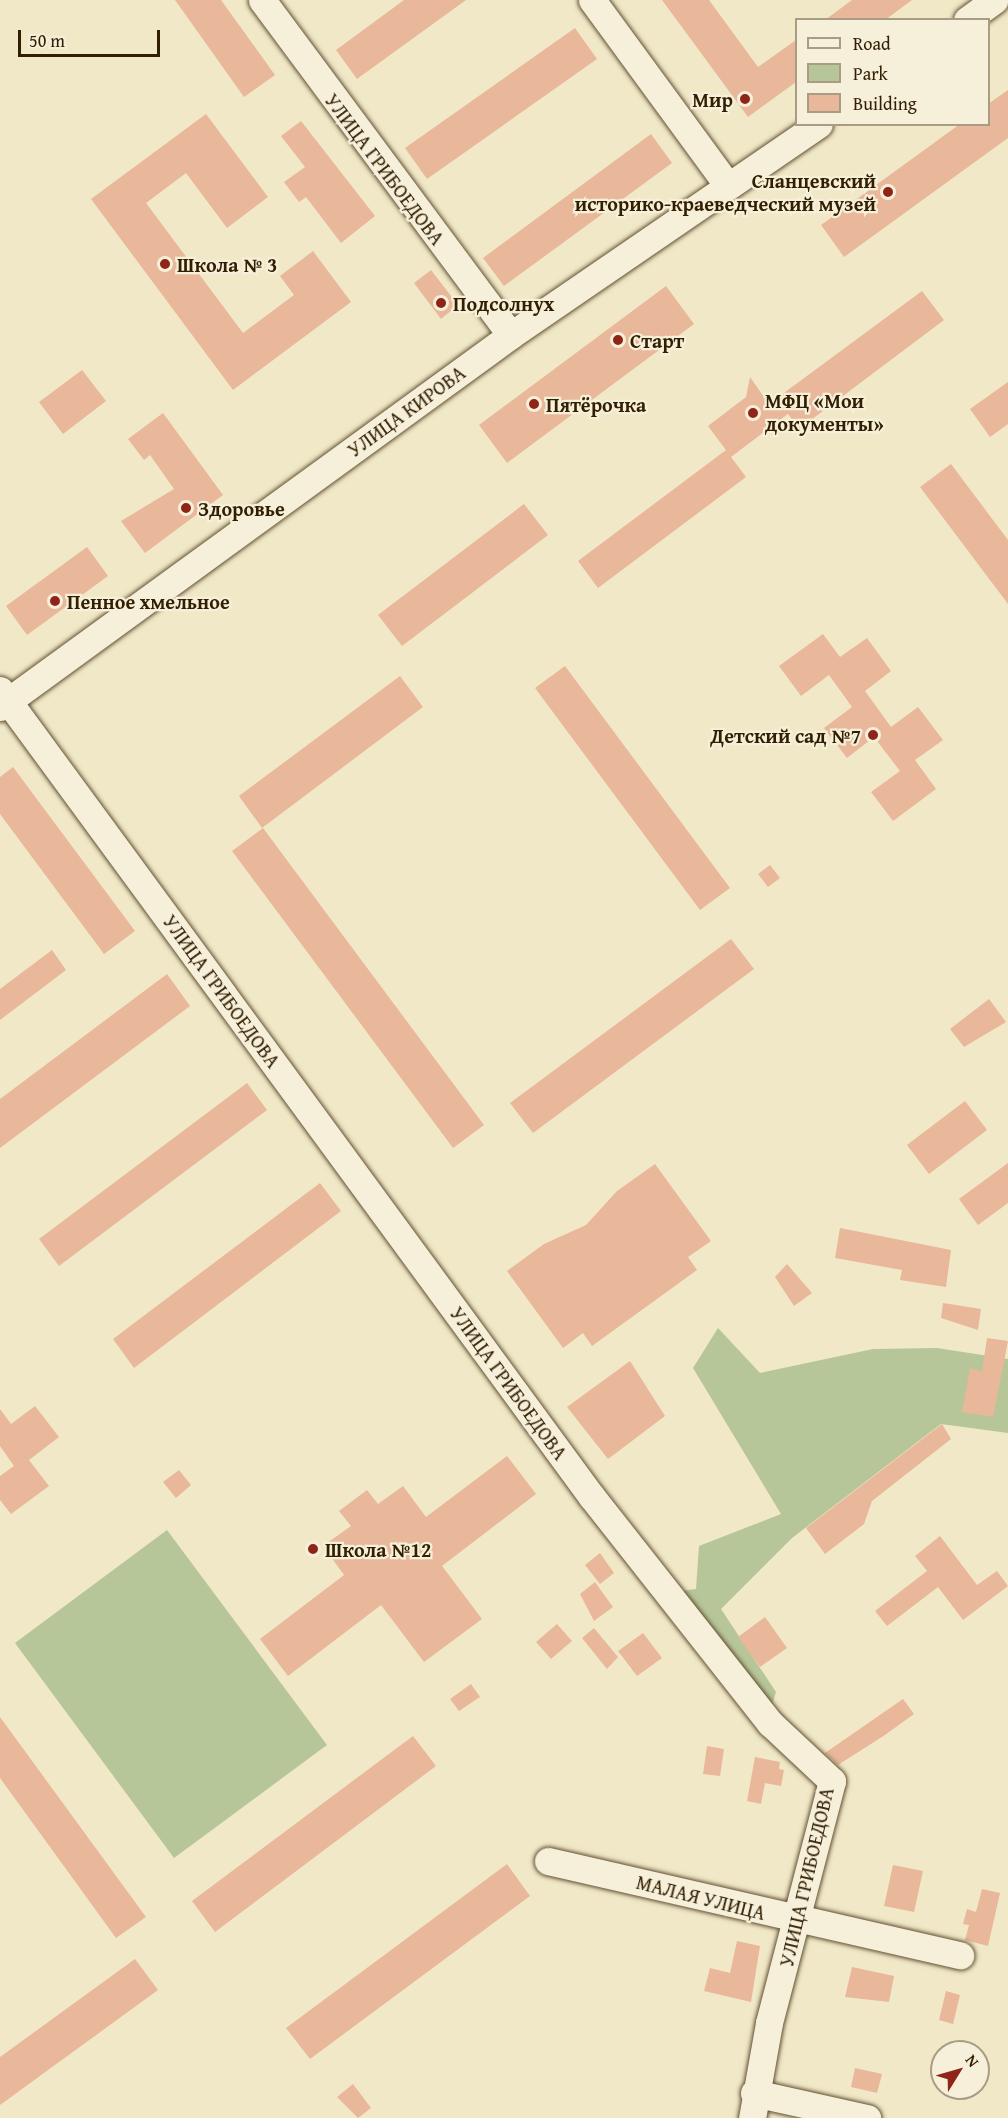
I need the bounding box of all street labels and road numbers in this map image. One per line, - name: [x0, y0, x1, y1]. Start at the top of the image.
- street label: УЛИЦА ГРИБОЕДОВА: [320, 88, 450, 250]
- street label: УЛИЦА КИРОВА: [342, 360, 470, 462]
- street label: УЛИЦА ГРИБОЕДОВА: [158, 910, 286, 1072]
- street label: УЛИЦА ГРИБОЕДОВА: [445, 1302, 573, 1464]
- street label: УЛИЦА ГРИБОЕДОВА: [774, 1785, 838, 1969]
- street label: МАЛАЯ УЛИЦА: [634, 1869, 768, 1925]

